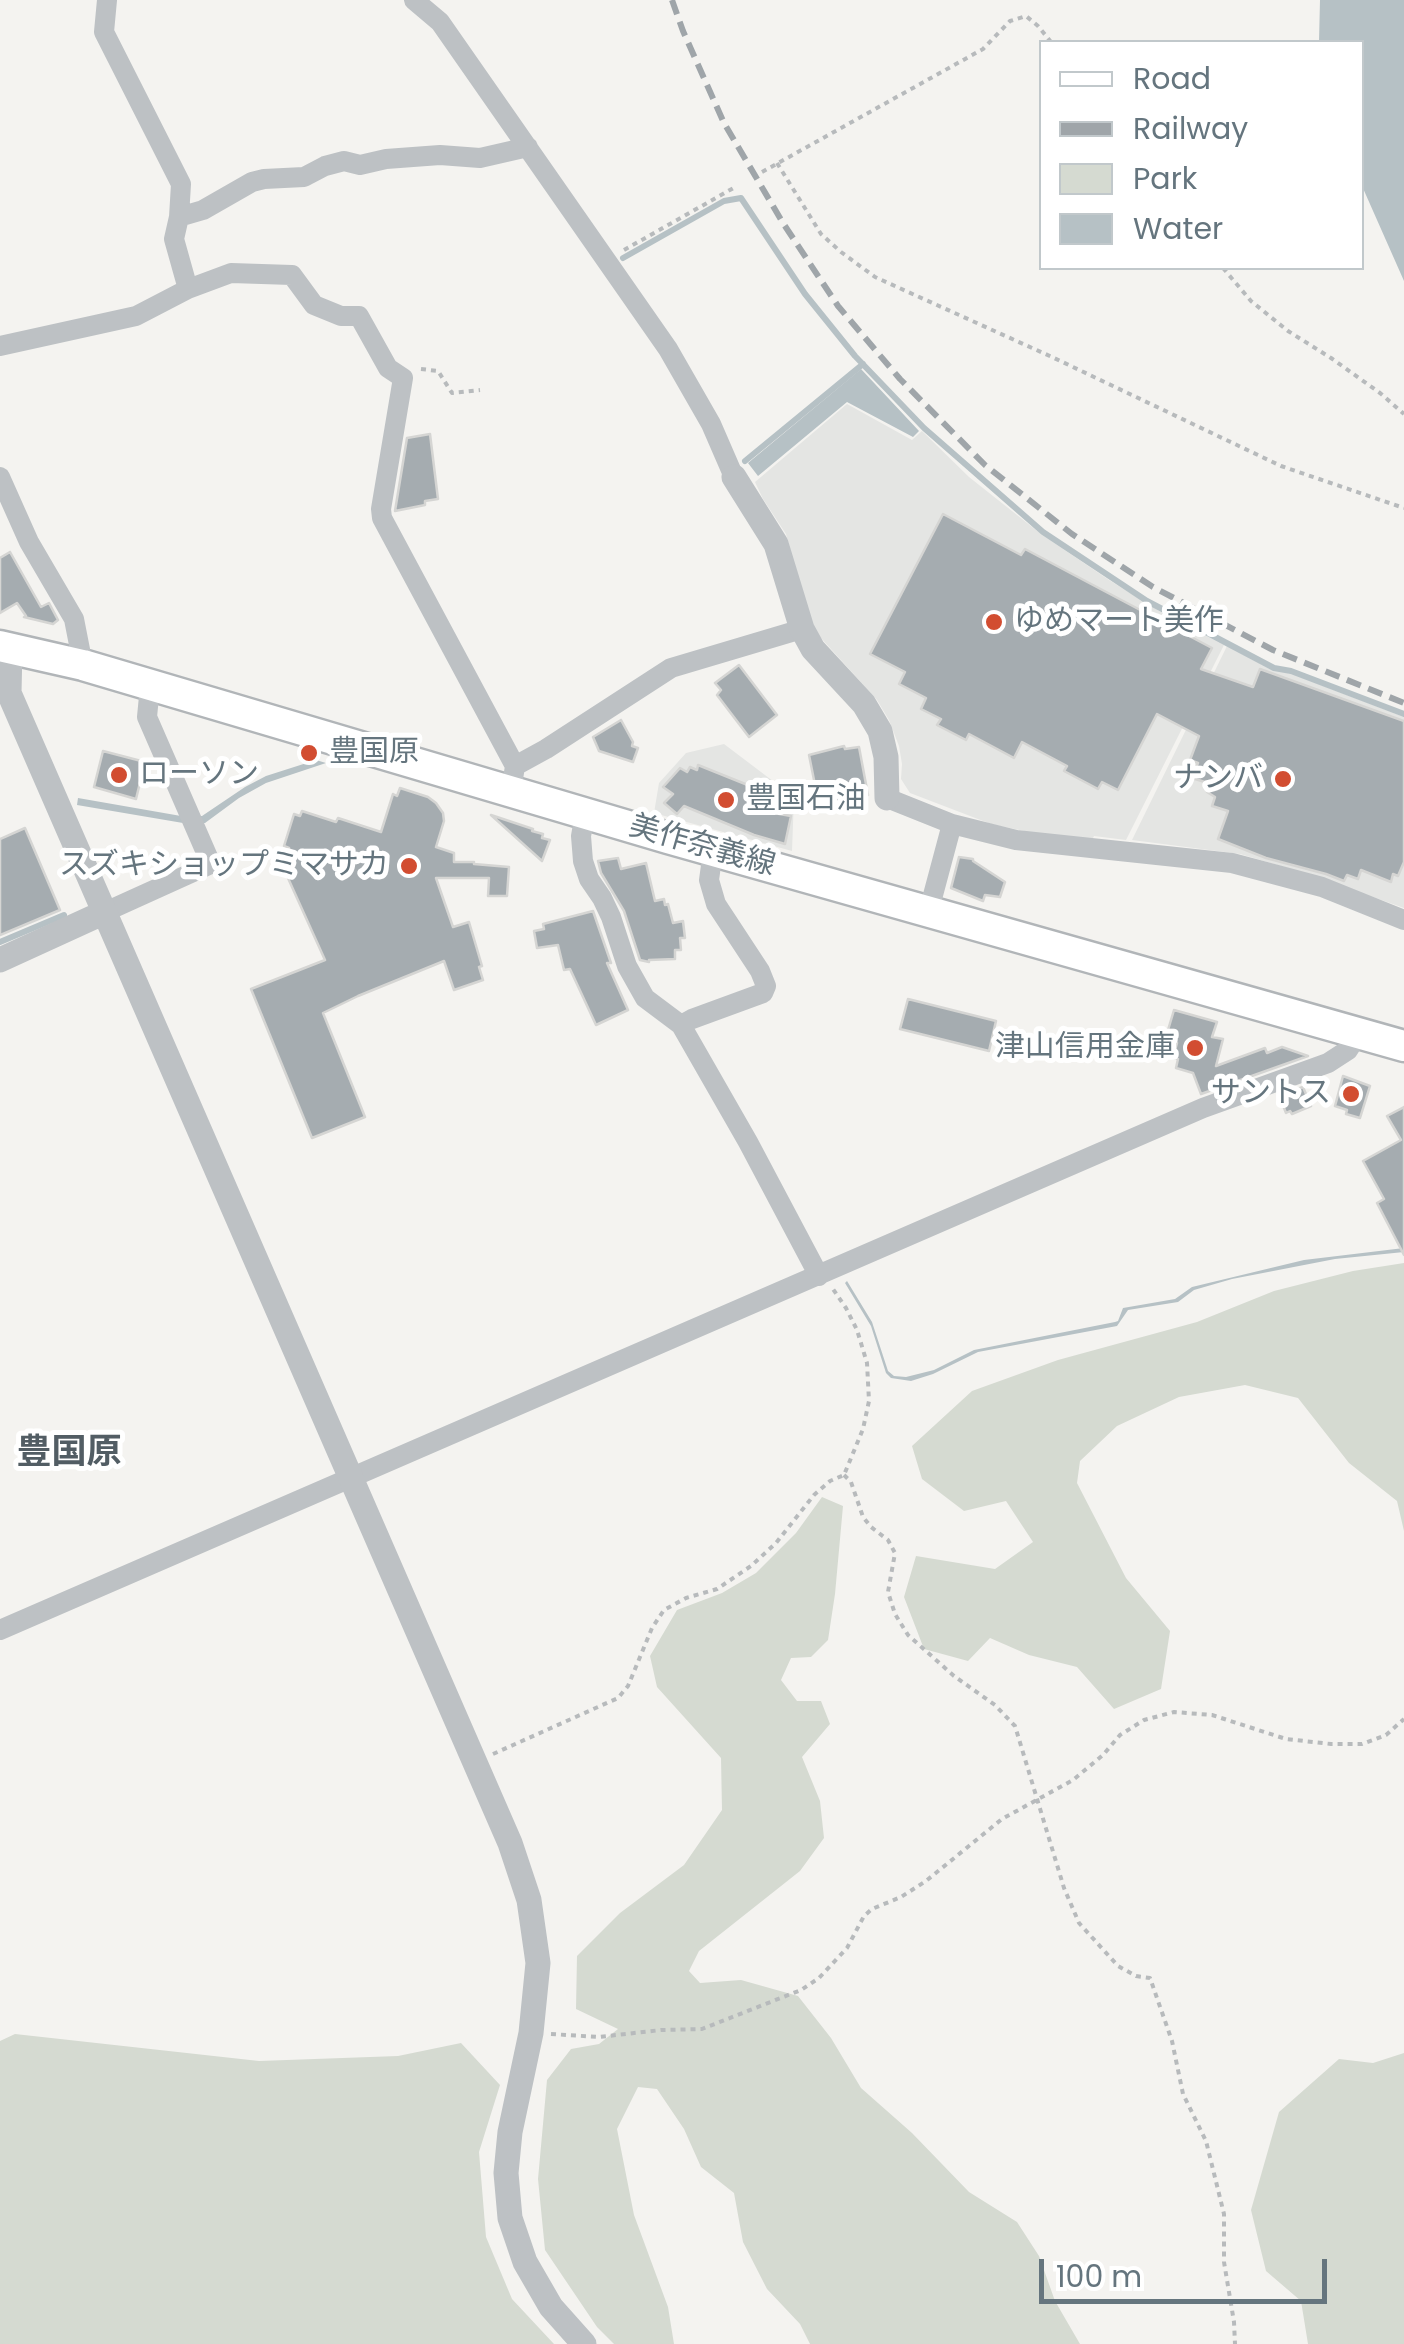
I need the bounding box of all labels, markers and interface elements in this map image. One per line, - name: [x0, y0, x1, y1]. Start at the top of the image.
- legend: [1039, 40, 1364, 270]
- text: Road: [1133, 57, 1211, 100]
- text: Railway: [1133, 107, 1248, 150]
- text: Park: [1133, 157, 1197, 200]
- text: Water: [1133, 207, 1223, 250]
- place label: ゆめマート美作: [1014, 604, 1224, 640]
- marker: ゆめマート美作: [983, 611, 1005, 633]
- place label: 豊国原: [329, 735, 419, 771]
- marker: 豊国原: [298, 742, 320, 764]
- place label: ローソン: [139, 757, 259, 793]
- place label: ナンバ: [1173, 761, 1263, 797]
- marker: ローソン: [108, 764, 130, 786]
- marker: ナンバ: [1272, 768, 1294, 790]
- place label: 豊国石油: [746, 782, 866, 818]
- marker: 豊国石油: [715, 789, 737, 811]
- street label: 美作奈義線: [625, 809, 779, 885]
- place label: スズキショップミマサカ: [59, 848, 389, 884]
- marker: スズキショップミマサカ: [398, 855, 420, 877]
- place label: 津山信用金庫: [995, 1030, 1175, 1066]
- marker: 津山信用金庫: [1184, 1037, 1206, 1059]
- place label: サントス: [1211, 1076, 1331, 1112]
- marker: サントス: [1340, 1083, 1362, 1105]
- district label: 豊国原: [17, 1433, 121, 1475]
- scale bar: [1044, 2239, 1332, 2301]
- text: 100 m: [1056, 2255, 1142, 2298]

